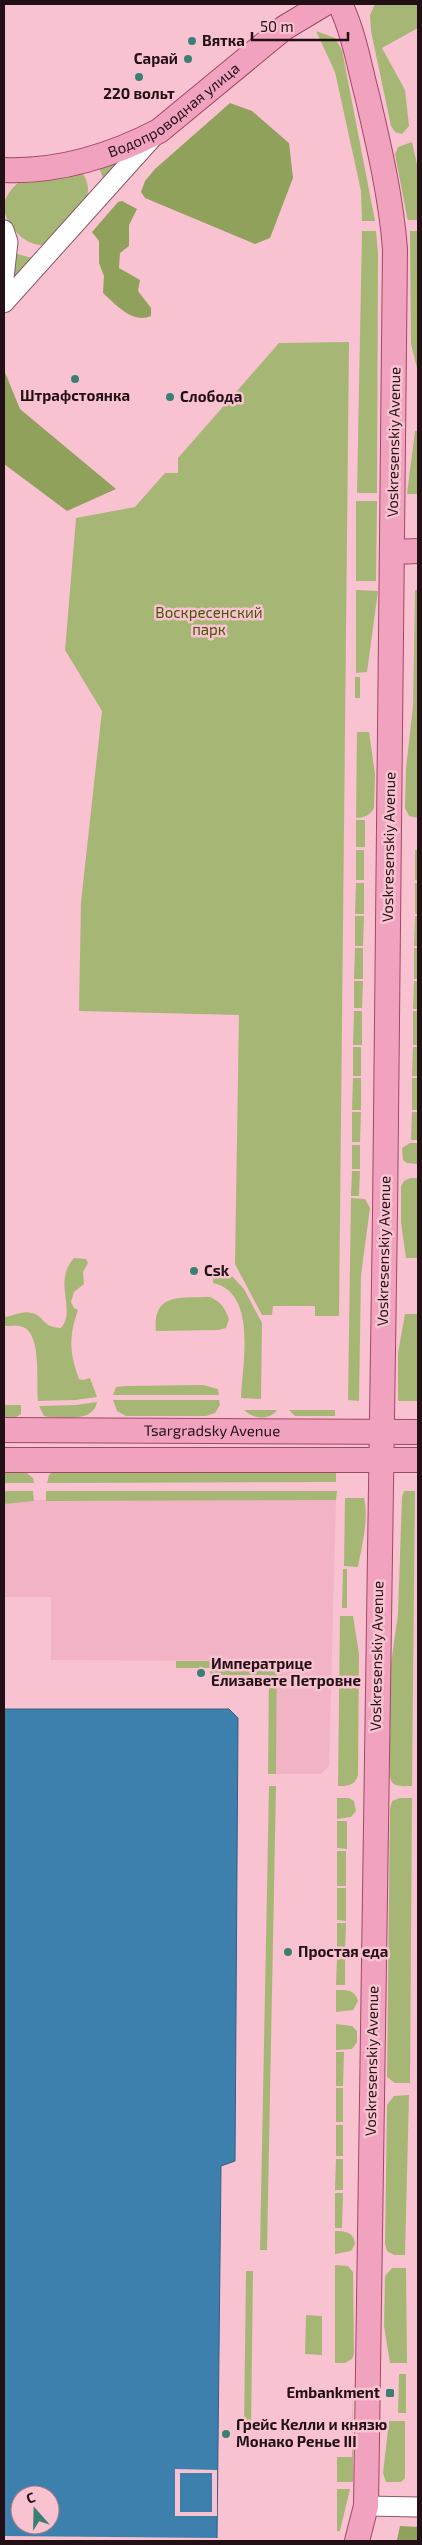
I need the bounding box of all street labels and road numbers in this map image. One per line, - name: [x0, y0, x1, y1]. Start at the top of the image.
- street label: Водопроводная улица: [105, 59, 243, 161]
- street label: Voskresenskiy Avenue: [383, 367, 403, 517]
- street label: Voskresenskiy Avenue: [378, 772, 398, 922]
- street label: Voskresenskiy Avenue: [373, 1176, 393, 1326]
- street label: Tsargradsky Avenue: [144, 1421, 280, 1439]
- street label: Voskresenskiy Avenue: [366, 1581, 386, 1731]
- street label: Voskresenskiy Avenue: [361, 1986, 381, 2136]

